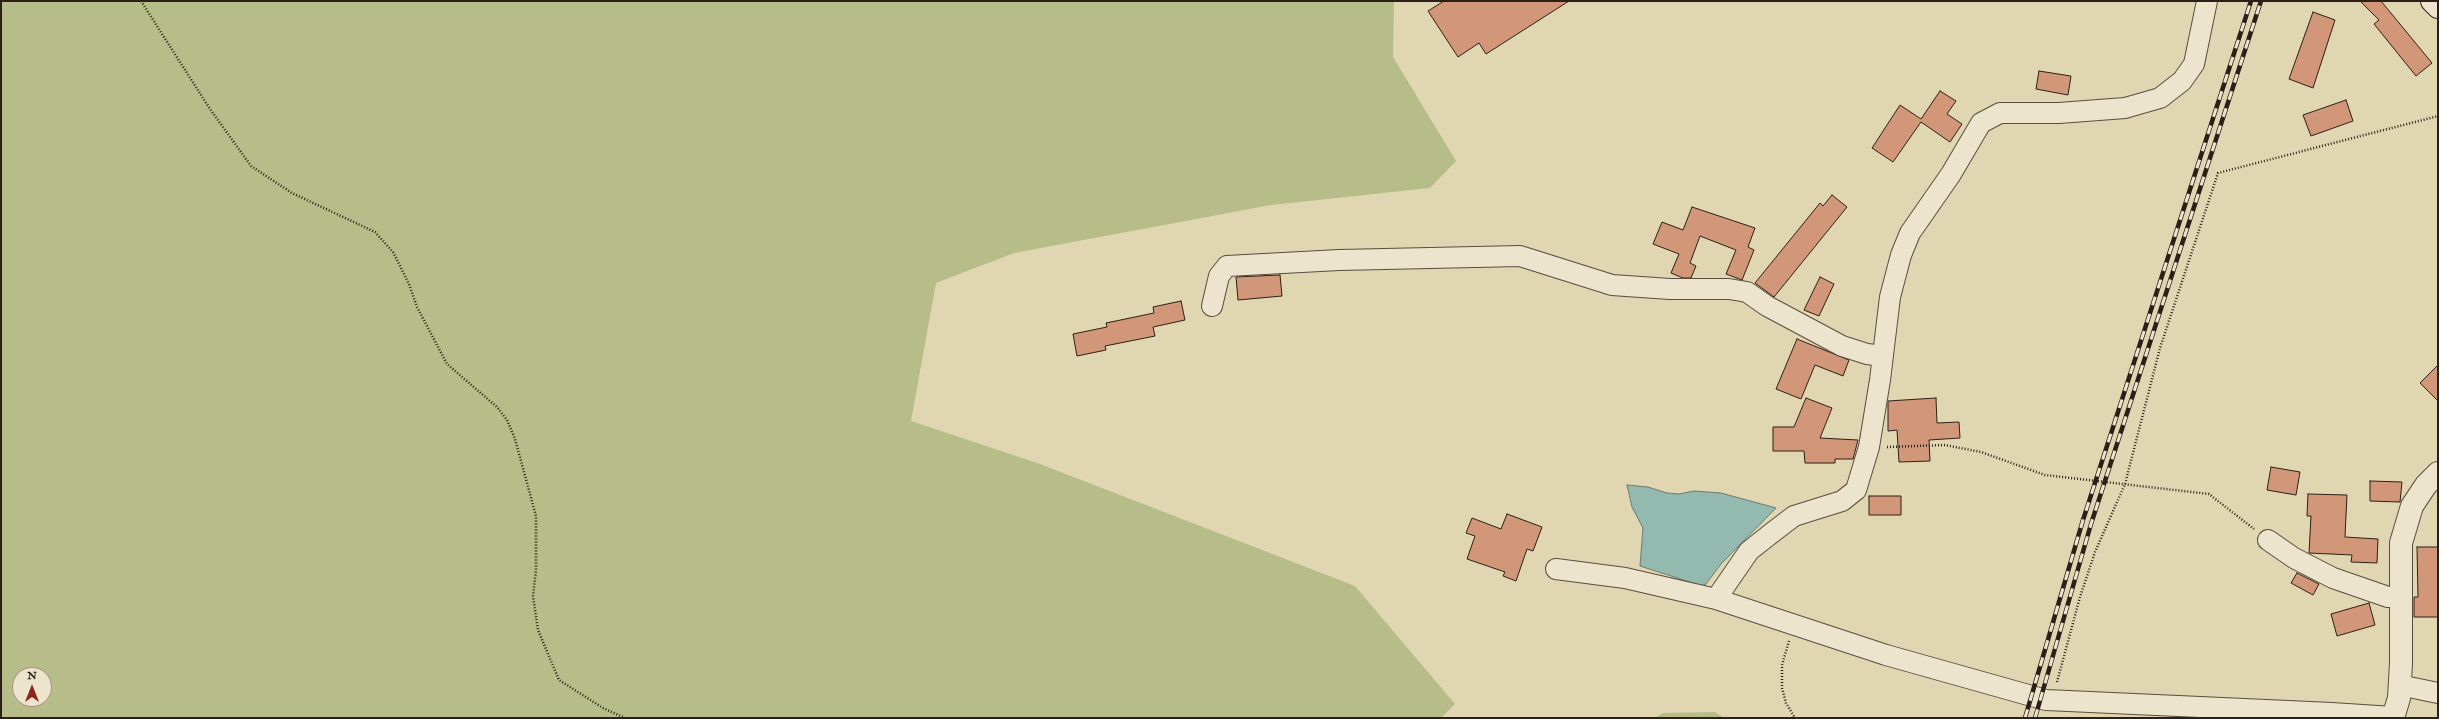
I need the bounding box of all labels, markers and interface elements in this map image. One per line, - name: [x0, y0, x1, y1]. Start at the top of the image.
- north arrow: [12, 667, 52, 707]
- text: N: [27, 669, 37, 683]

